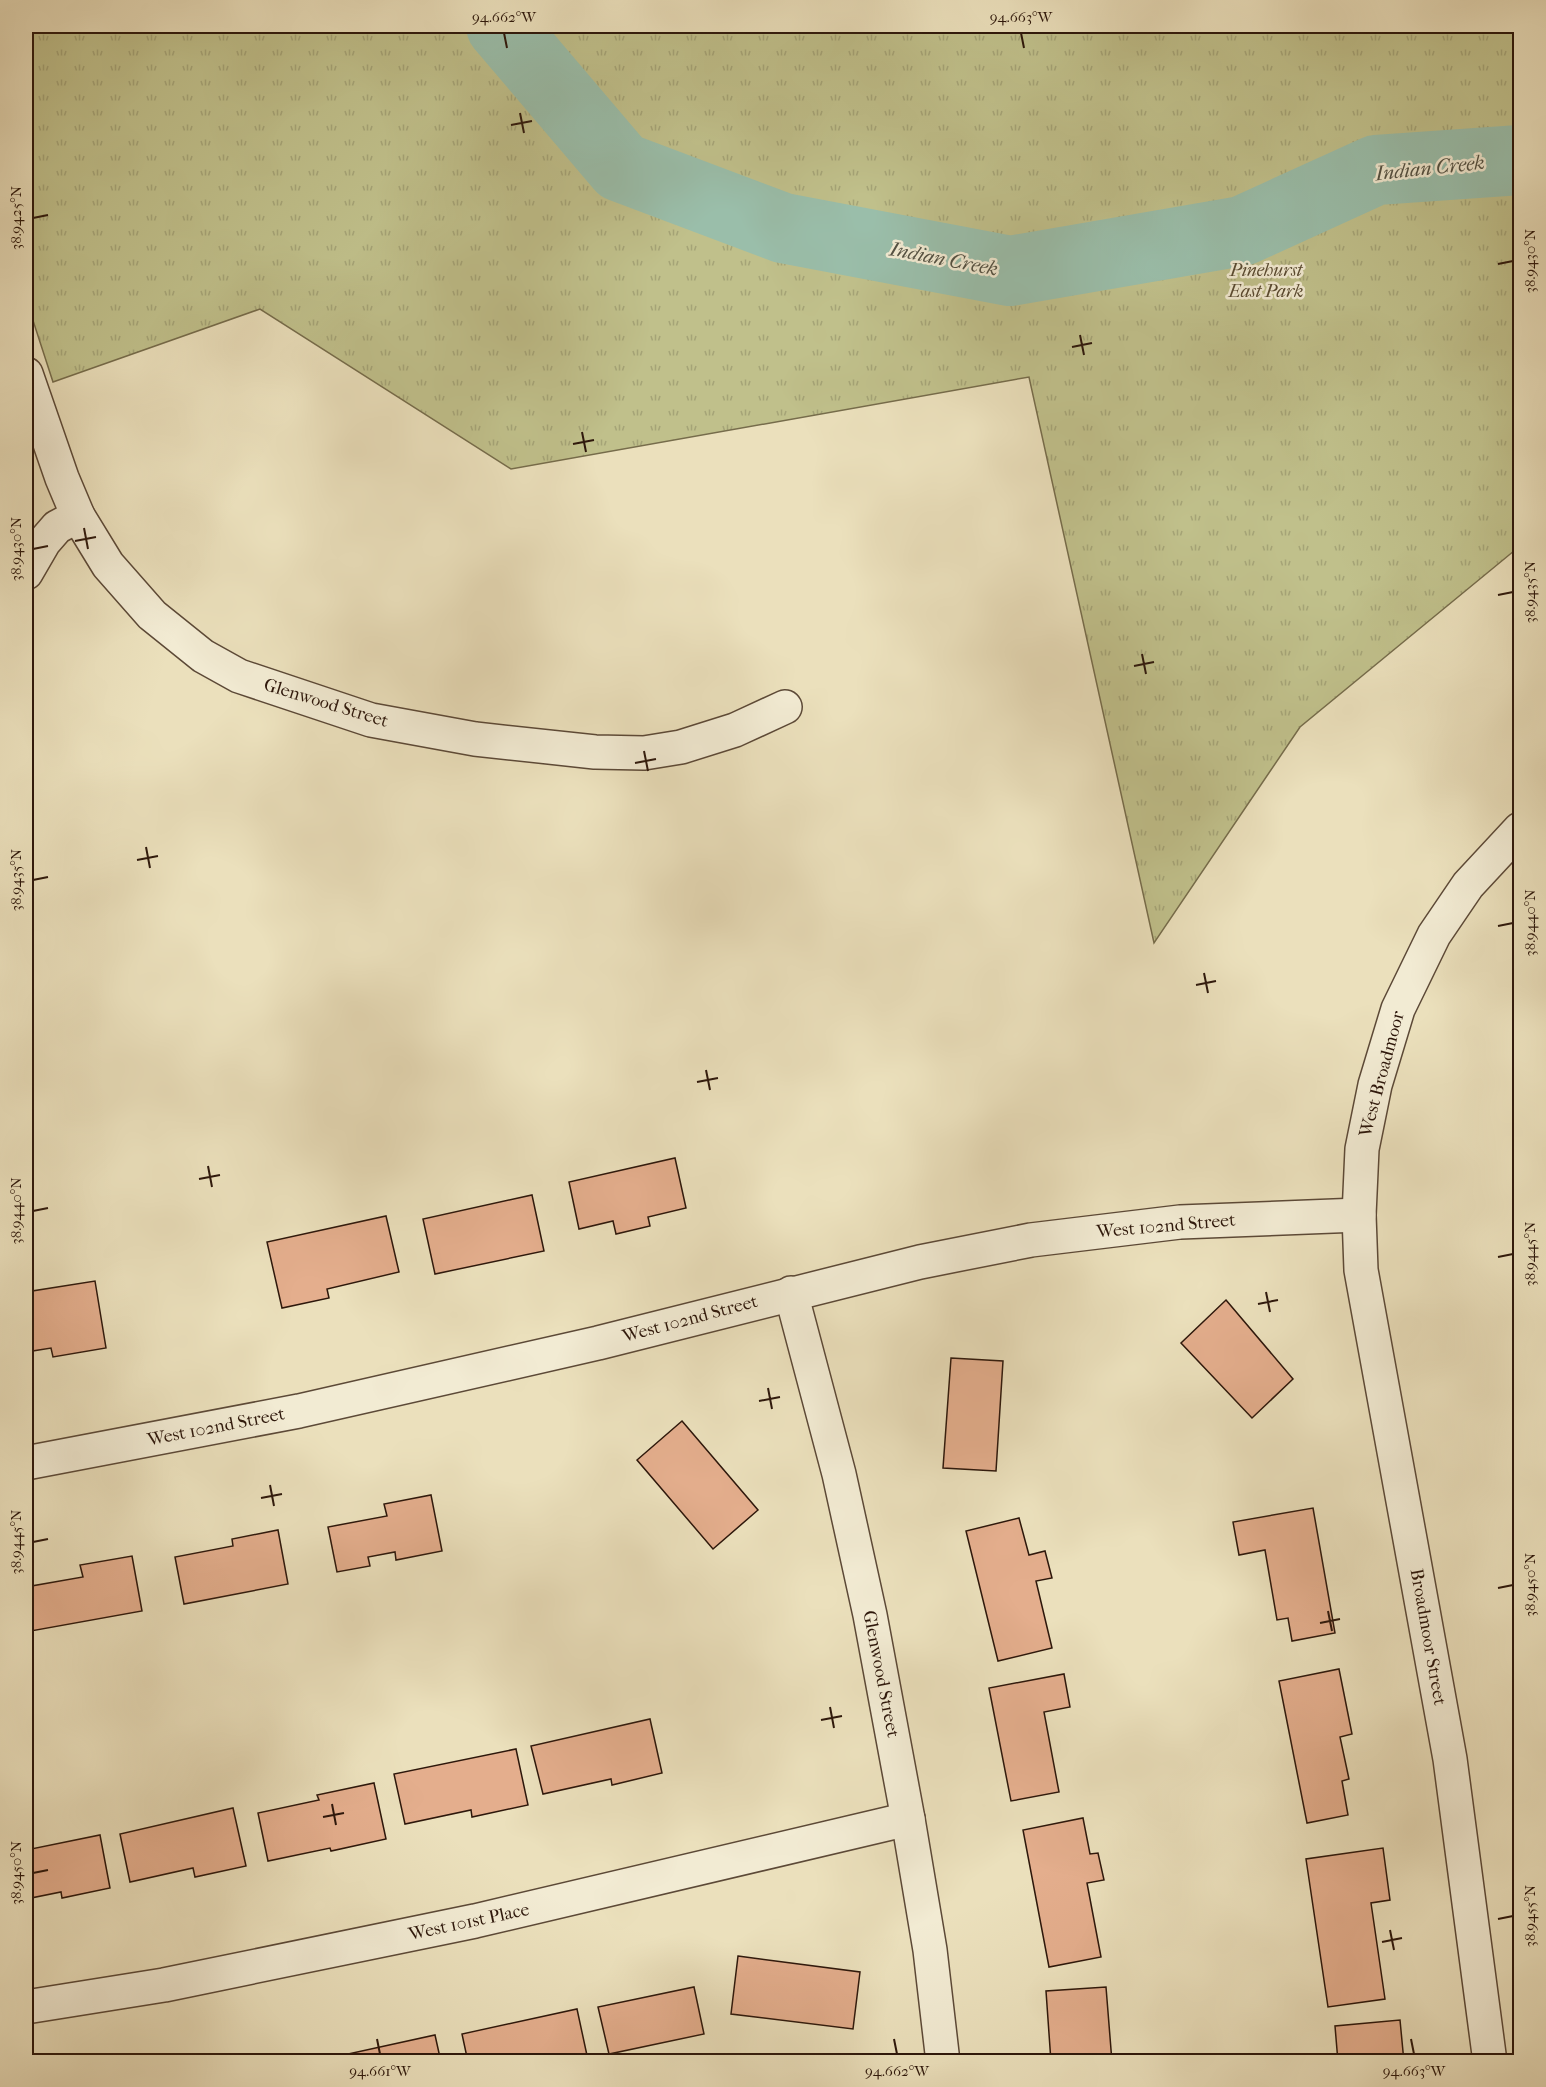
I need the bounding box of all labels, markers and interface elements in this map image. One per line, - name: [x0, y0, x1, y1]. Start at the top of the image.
- text: 94.662°W: [472, 8, 537, 26]
- text: 94.663°W: [990, 8, 1054, 26]
- water label: Indian Creek: [1373, 151, 1486, 185]
- text: 38.9425°N: [7, 185, 25, 250]
- text: 38.9430°N: [1521, 228, 1539, 293]
- water label: Indian Creek: [887, 237, 1000, 281]
- park label: Pinehurst East Park: [1228, 260, 1304, 302]
- text: 38.9430°N: [7, 516, 25, 581]
- text: 38.9435°N: [1521, 560, 1539, 623]
- street label: Glenwood Street: [261, 674, 391, 732]
- text: 38.9435°N: [7, 848, 25, 911]
- text: 38.9440°N: [1521, 889, 1539, 957]
- street label: West Broadmoor: [1355, 1008, 1409, 1140]
- text: 38.9440°N: [7, 1177, 25, 1245]
- street label: West 102nd Street: [1095, 1209, 1237, 1243]
- text: 38.9445°N: [1521, 1221, 1539, 1286]
- street label: West 102nd Street: [619, 1291, 761, 1347]
- street label: West 102nd Street: [145, 1403, 287, 1451]
- text: 38.9445°N: [7, 1509, 25, 1574]
- text: 38.9450°N: [1521, 1552, 1539, 1617]
- street label: Broadmoor Street: [1406, 1567, 1450, 1708]
- street label: Glenwood Street: [858, 1609, 904, 1740]
- text: 38.9450°N: [7, 1840, 25, 1905]
- text: 38.9455°N: [1521, 1884, 1539, 1947]
- street label: West 101st Place: [406, 1899, 531, 1945]
- text: 94.661°W: [349, 2062, 412, 2080]
- text: 94.662°W: [865, 2062, 930, 2080]
- text: 94.663°W: [1383, 2062, 1447, 2080]

